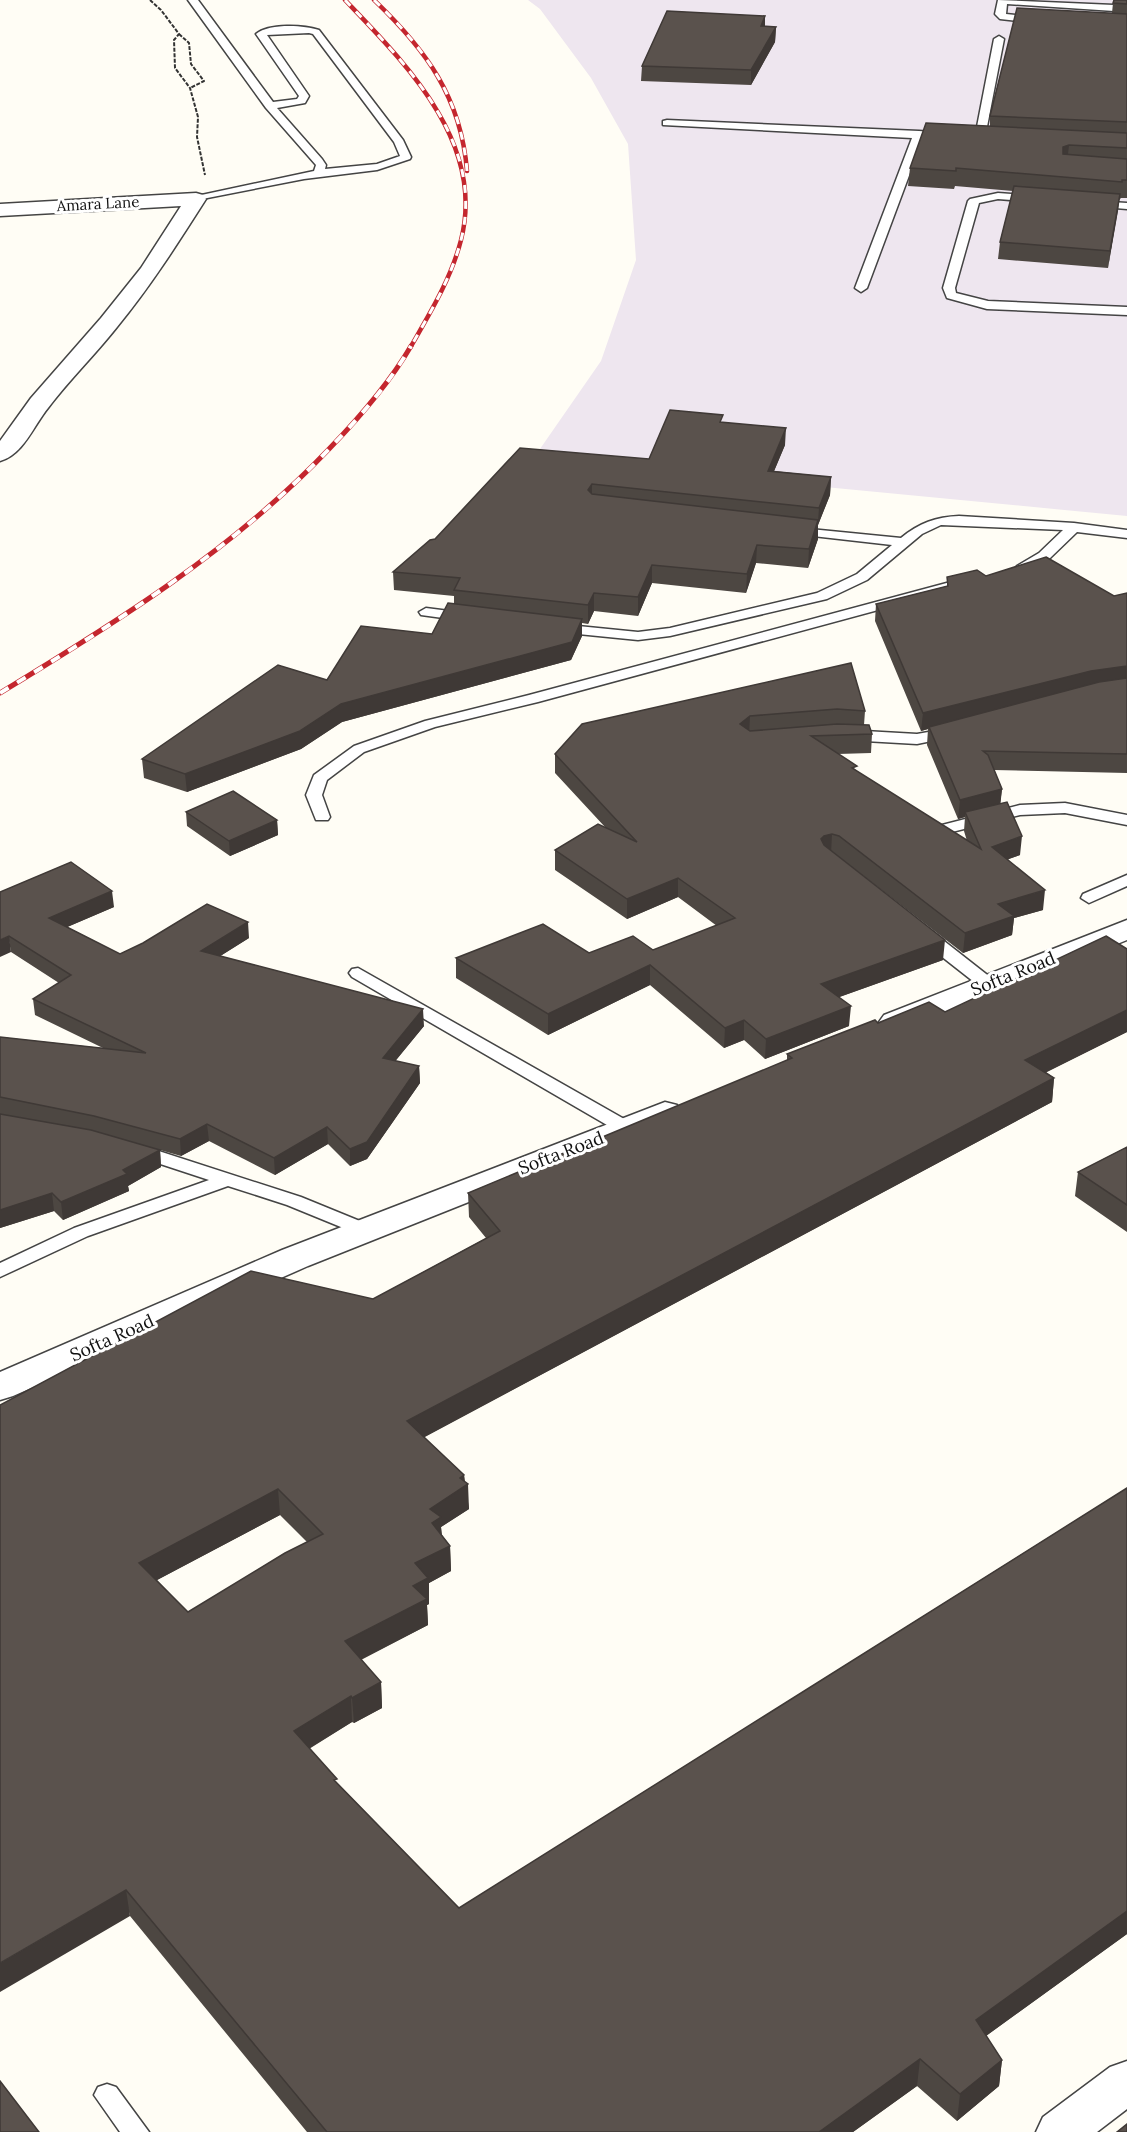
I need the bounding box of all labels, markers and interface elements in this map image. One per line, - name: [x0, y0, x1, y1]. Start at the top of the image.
- street label: Amara Lane: [55, 192, 140, 215]
- street label: Softa Road: [967, 946, 1059, 1001]
- street label: Softa Road: [515, 1126, 607, 1179]
- street label: Softa Road: [66, 1309, 158, 1366]

